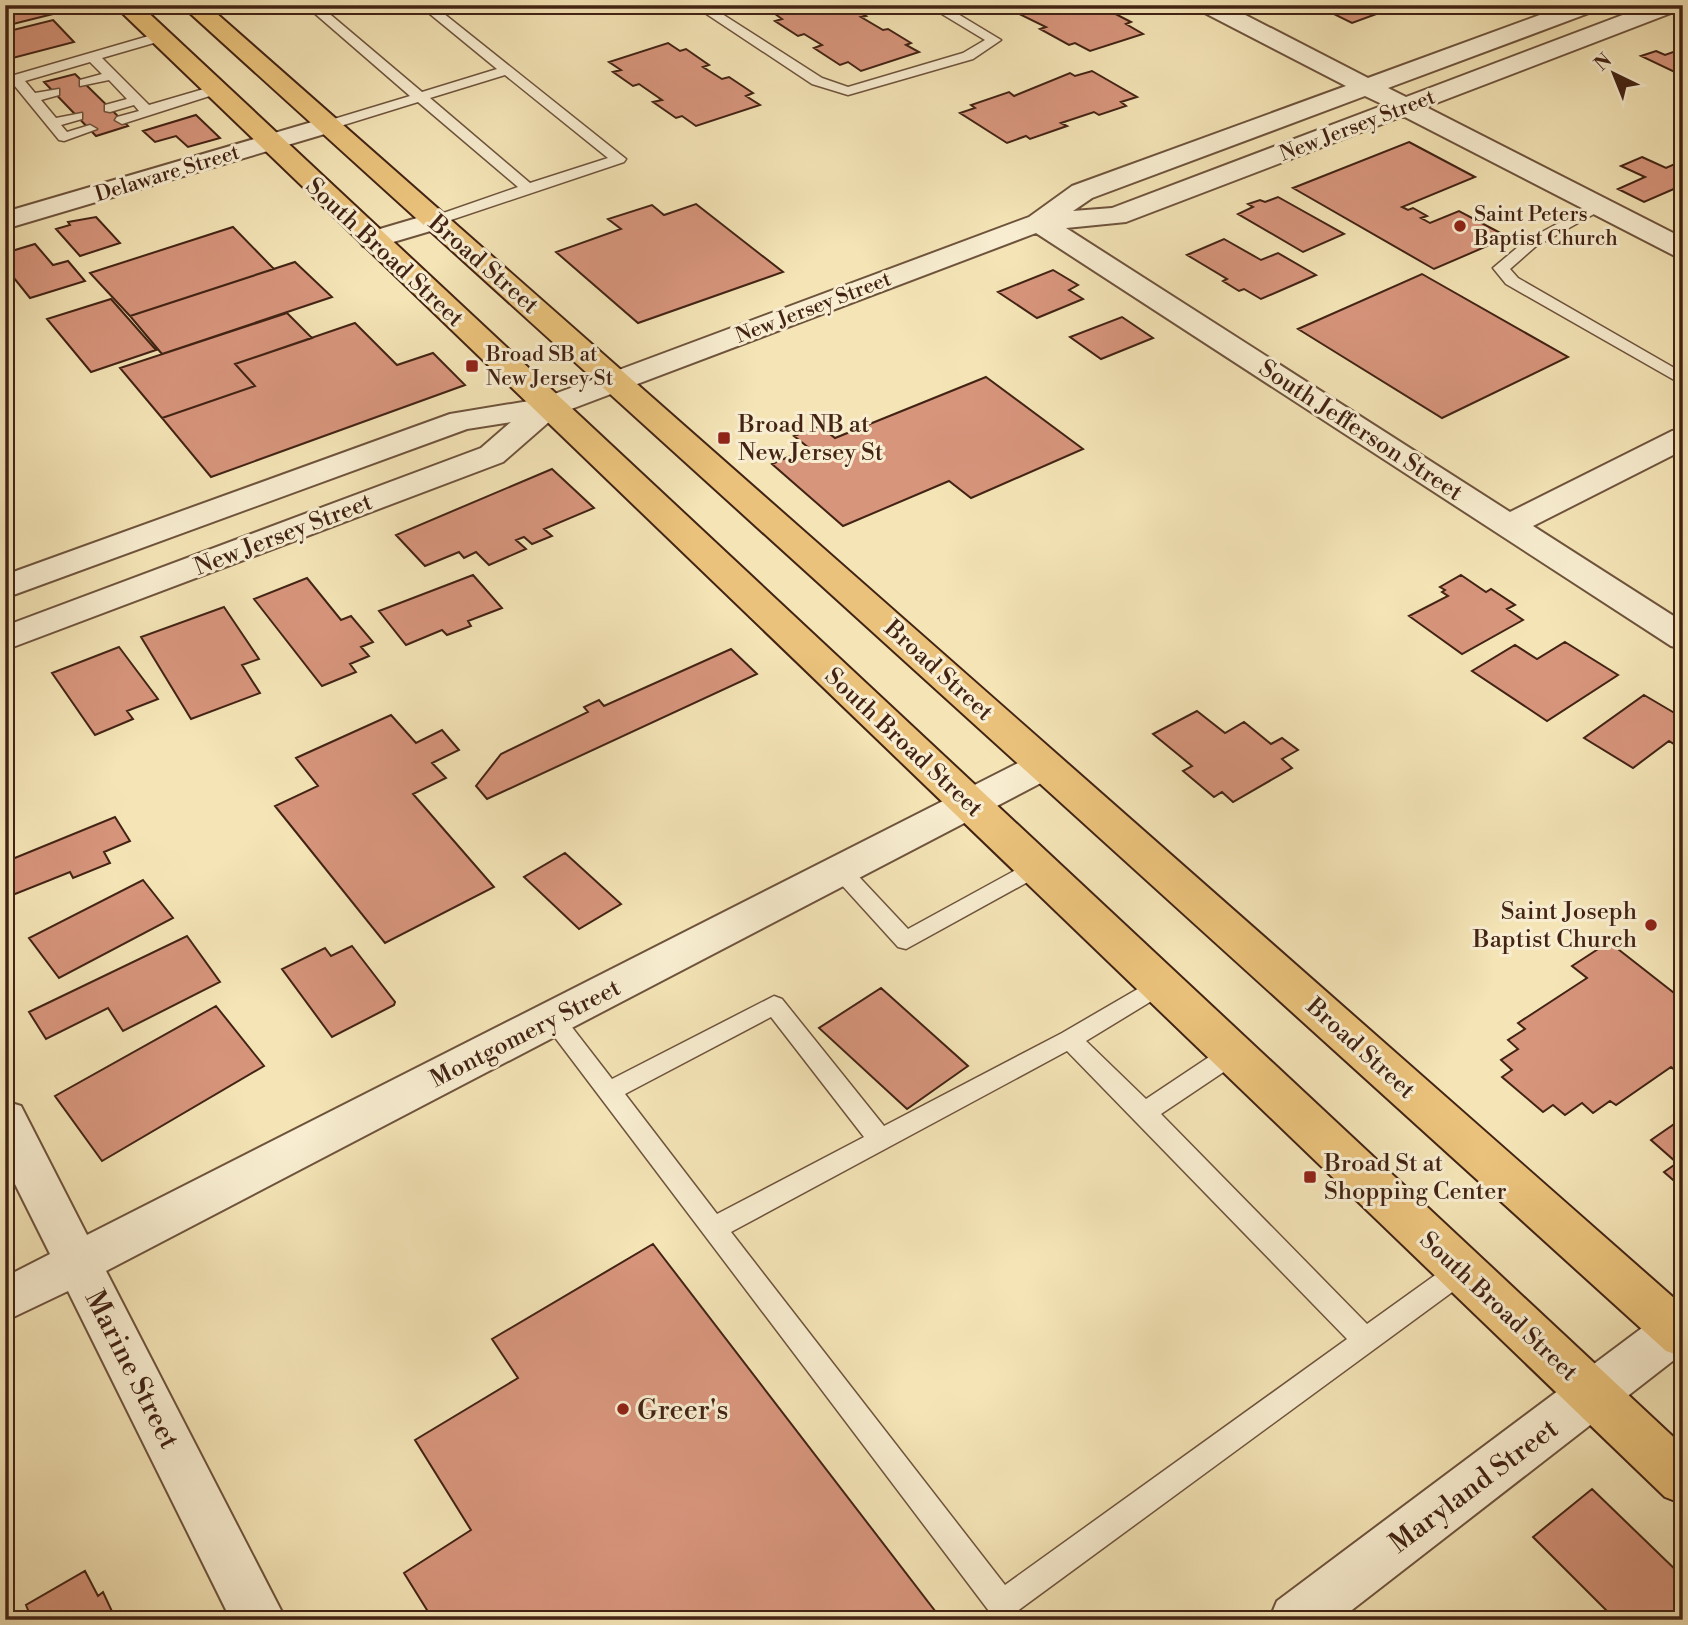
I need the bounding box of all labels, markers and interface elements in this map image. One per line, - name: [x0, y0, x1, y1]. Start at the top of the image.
- north arrow: [1580, 38, 1650, 108]
- text: N: [1589, 48, 1617, 76]
- street label: New Jersey Street: [1276, 84, 1439, 168]
- street label: Delaware Street: [92, 139, 243, 208]
- street label: South Broad Street: [299, 172, 470, 334]
- place label: Saint Peters Baptist Church: [1473, 202, 1618, 252]
- street label: Broad Street: [421, 208, 545, 321]
- marker: Saint Peters Baptist Church: [1452, 218, 1468, 234]
- street label: New Jersey Street: [732, 266, 895, 350]
- place label: Broad SB at New Jersey St: [485, 342, 614, 392]
- street label: South Jefferson Street: [1253, 354, 1469, 508]
- marker: Broad SB at New Jersey St: [464, 358, 480, 374]
- place label: Broad NB at New Jersey St: [737, 410, 884, 468]
- marker: Broad NB at New Jersey St: [716, 430, 732, 446]
- street label: New Jersey Street: [190, 487, 377, 583]
- street label: Broad Street: [877, 613, 999, 728]
- street label: South Broad Street: [818, 662, 989, 824]
- place label: Saint Joseph Baptist Church: [1472, 897, 1637, 955]
- marker: Saint Joseph Baptist Church: [1643, 917, 1659, 933]
- street label: Montgomery Street: [425, 973, 626, 1095]
- street label: Broad Street: [1299, 991, 1421, 1106]
- place label: Broad St at Shopping Center: [1323, 1149, 1507, 1207]
- marker: Broad St at Shopping Center: [1302, 1169, 1318, 1185]
- street label: South Broad Street: [1413, 1226, 1584, 1388]
- street label: Marine Street: [77, 1284, 187, 1455]
- place label: Greer's: [637, 1393, 728, 1428]
- marker: Greer's: [615, 1401, 631, 1417]
- street label: Maryland Street: [1383, 1411, 1565, 1561]

